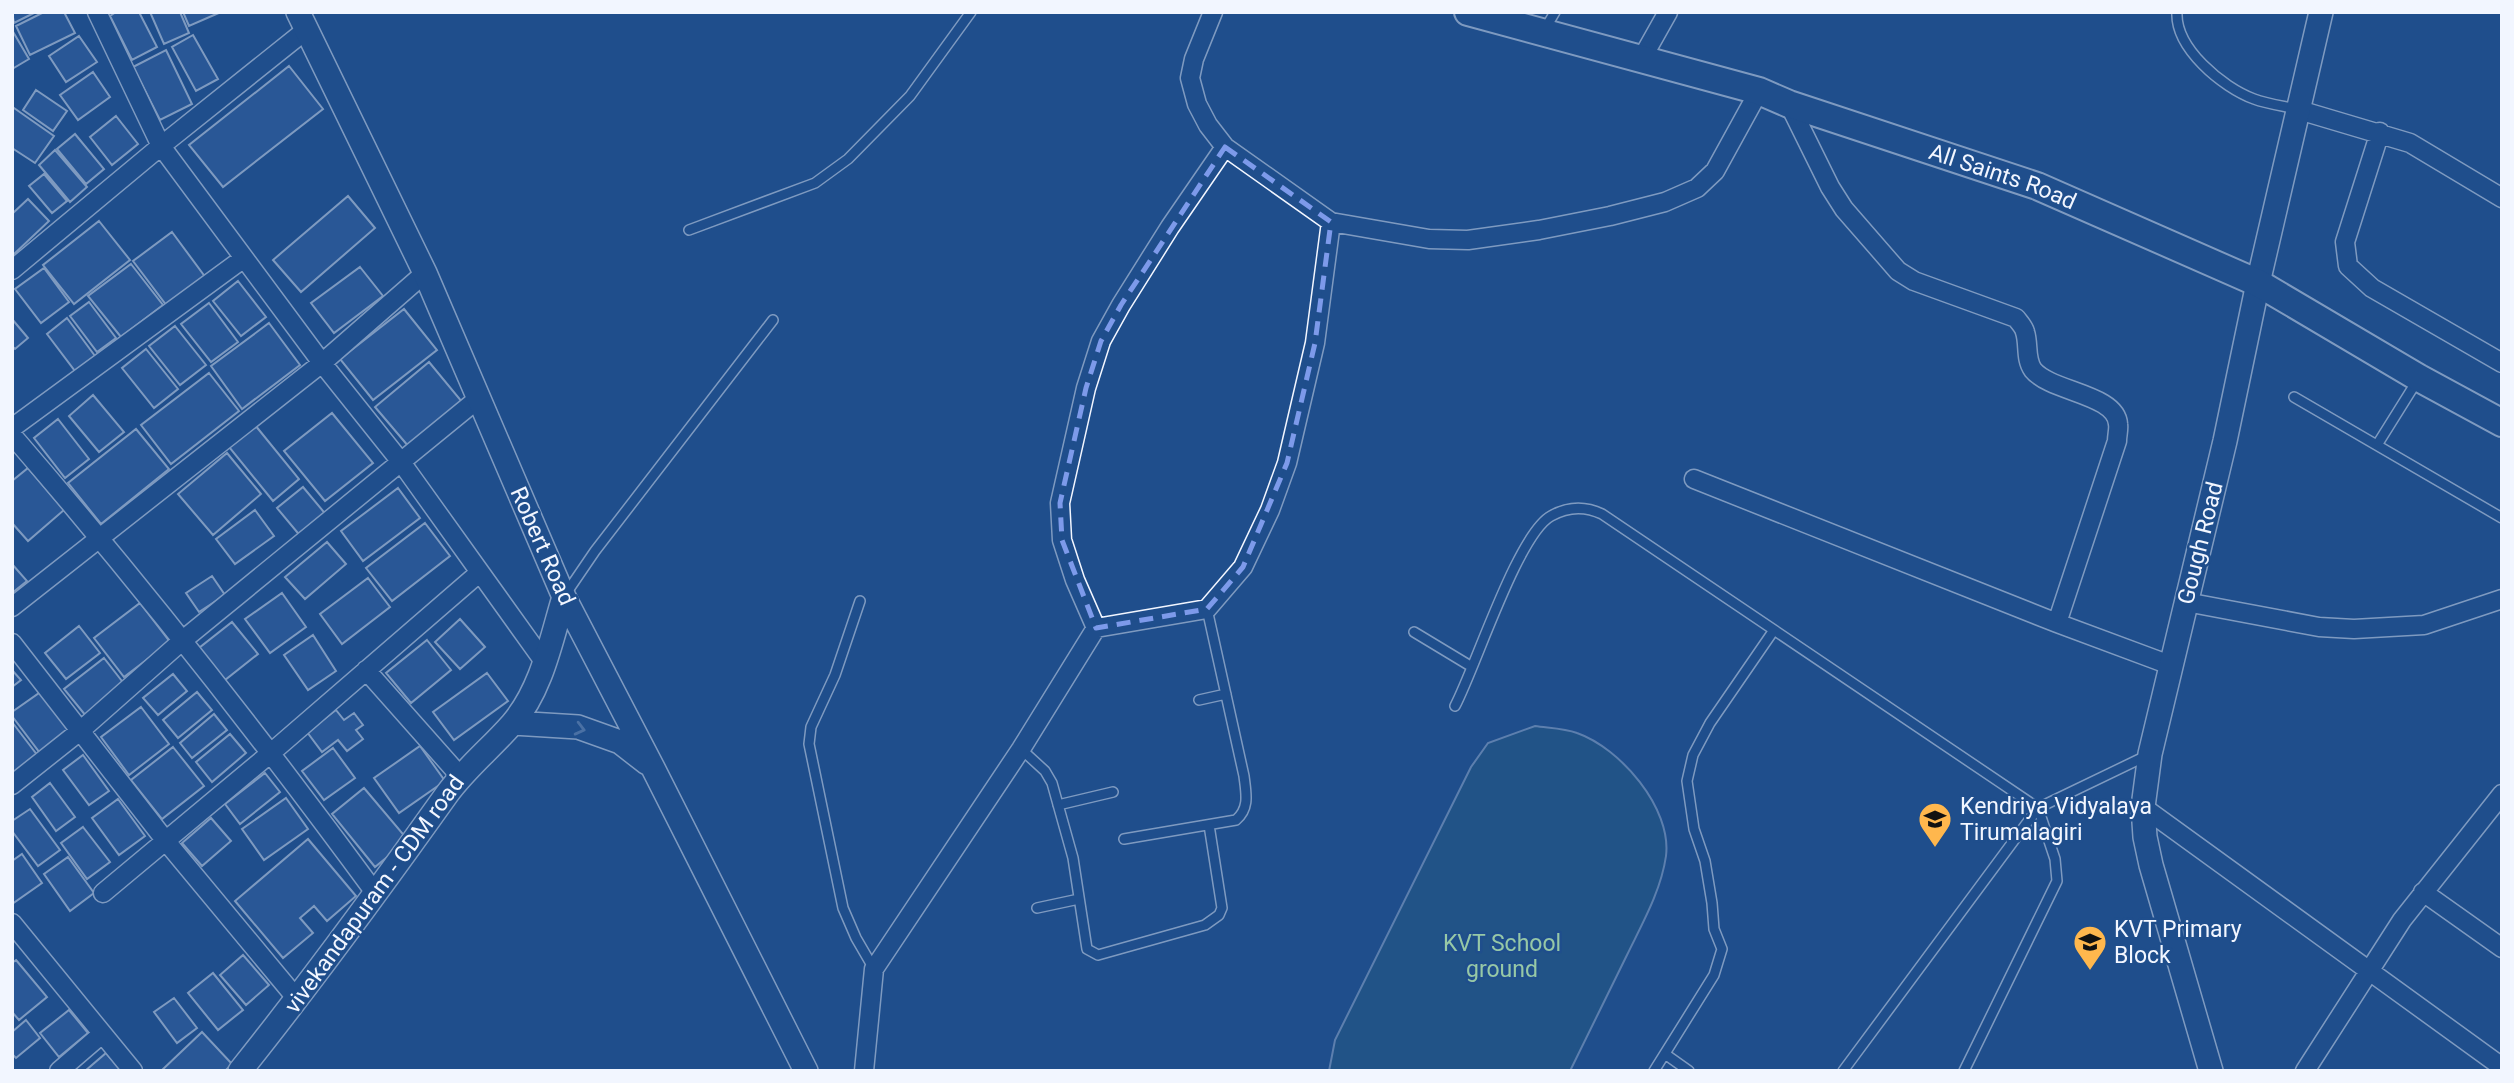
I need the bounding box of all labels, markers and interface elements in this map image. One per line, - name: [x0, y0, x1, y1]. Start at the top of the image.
- street label: All Saints Road: [1926, 138, 2080, 216]
- street label: Gough Road: [2172, 479, 2229, 607]
- street label: Robert Road: [504, 483, 581, 610]
- one-way arrow: [574, 721, 586, 735]
- street label: vivekandapuram - CDM road: [279, 770, 470, 1019]
- place label: Kendriya Vidyalaya Tirumalagiri: [1960, 793, 2152, 846]
- school or university icon: Kendriya Vidyalaya Tirumalagiri: [1916, 800, 1954, 849]
- place label: KVT Primary Block: [2114, 916, 2242, 969]
- school or university icon: KVT Primary Block: [2071, 923, 2109, 972]
- park label: KVT School ground: [1443, 930, 1561, 983]

